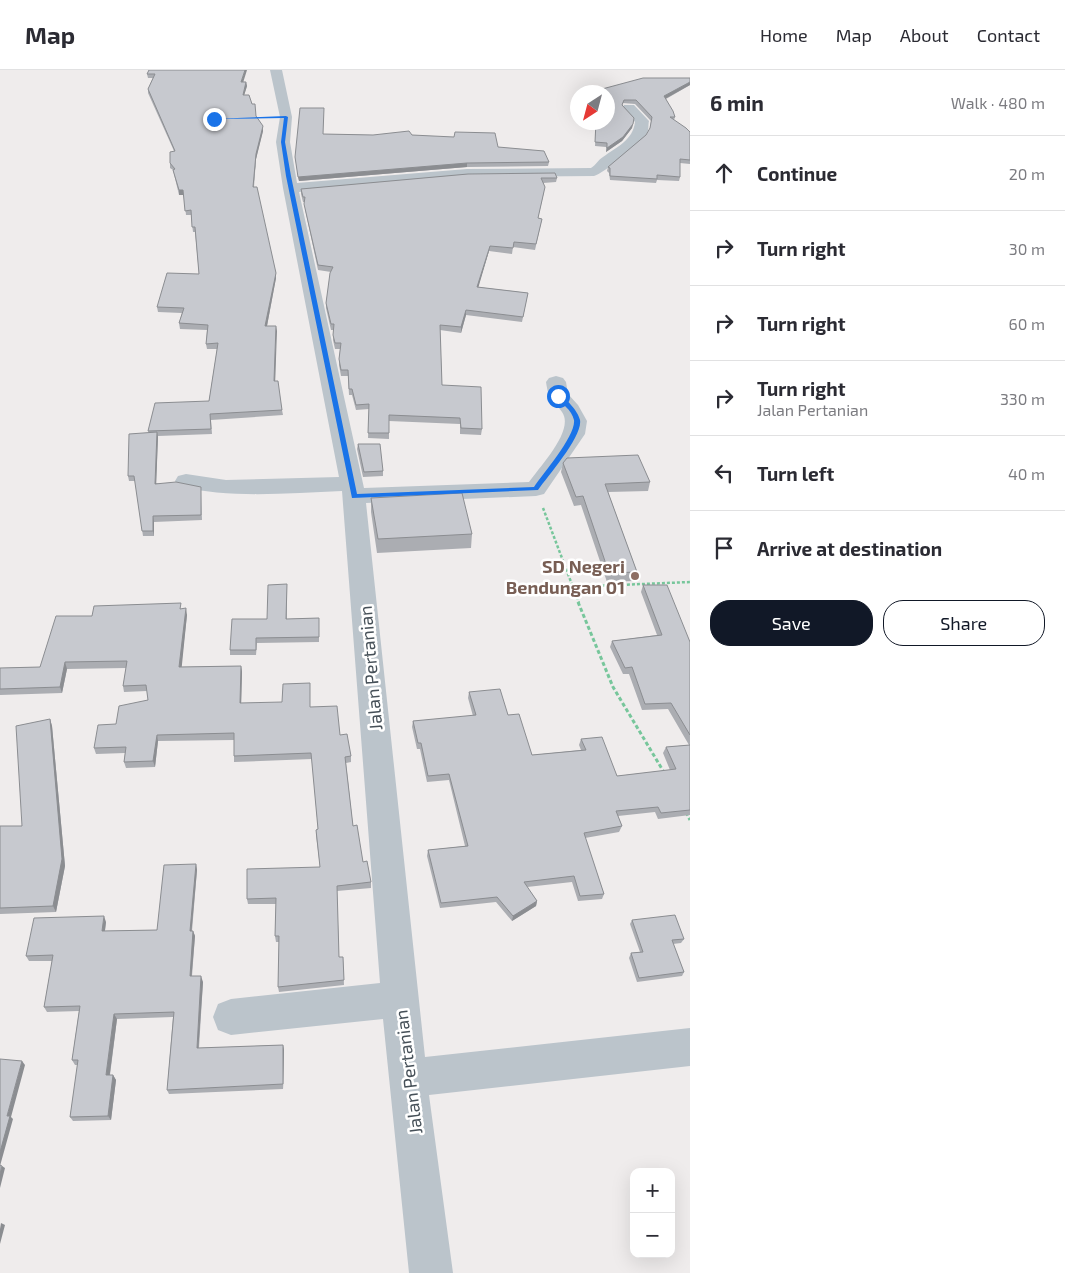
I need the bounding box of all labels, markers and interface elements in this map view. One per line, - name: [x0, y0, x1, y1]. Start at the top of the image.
- text: Map: [25, 20, 75, 49]
- text: Home: [760, 24, 808, 46]
- text: Map: [836, 24, 872, 46]
- text: About: [900, 24, 949, 46]
- text: Contact: [977, 24, 1040, 46]
- north arrow: [570, 85, 615, 130]
- text: 6 min: [710, 90, 764, 115]
- text: Walk · 480 m: [951, 93, 1045, 112]
- route end: [203, 108, 226, 131]
- icon: ahead: [710, 159, 738, 187]
- text: Continue: [757, 162, 837, 185]
- text: 20 m: [1009, 164, 1045, 183]
- icon: right: [710, 234, 738, 262]
- text: Turn right: [757, 237, 845, 260]
- text: 30 m: [1009, 239, 1045, 258]
- icon: right: [710, 309, 738, 337]
- text: Turn right: [757, 312, 845, 335]
- text: 60 m: [1009, 314, 1045, 333]
- text: Turn right: [757, 377, 845, 400]
- icon: right: [710, 384, 738, 412]
- route start: [547, 385, 570, 408]
- text: 330 m: [1000, 389, 1045, 408]
- text: Jalan Pertanian: [757, 400, 868, 419]
- icon: left: [710, 459, 738, 487]
- text: Turn left: [757, 462, 834, 485]
- text: 40 m: [1008, 464, 1045, 483]
- icon: arrive: [710, 534, 738, 562]
- text: Arrive at destination: [757, 537, 942, 560]
- place label: SD Negeri Bendungan 01: [506, 555, 625, 598]
- marker: SD Negeri Bendungan 01: [629, 570, 641, 582]
- button: Save: [710, 600, 873, 646]
- button: Share: [883, 600, 1045, 646]
- street label: Jalan Pertanian: [354, 605, 386, 731]
- street label: Jalan Pertanian: [389, 1009, 427, 1135]
- map controls: [630, 1168, 675, 1258]
- button: +: [630, 1168, 675, 1213]
- button: −: [630, 1213, 675, 1258]

